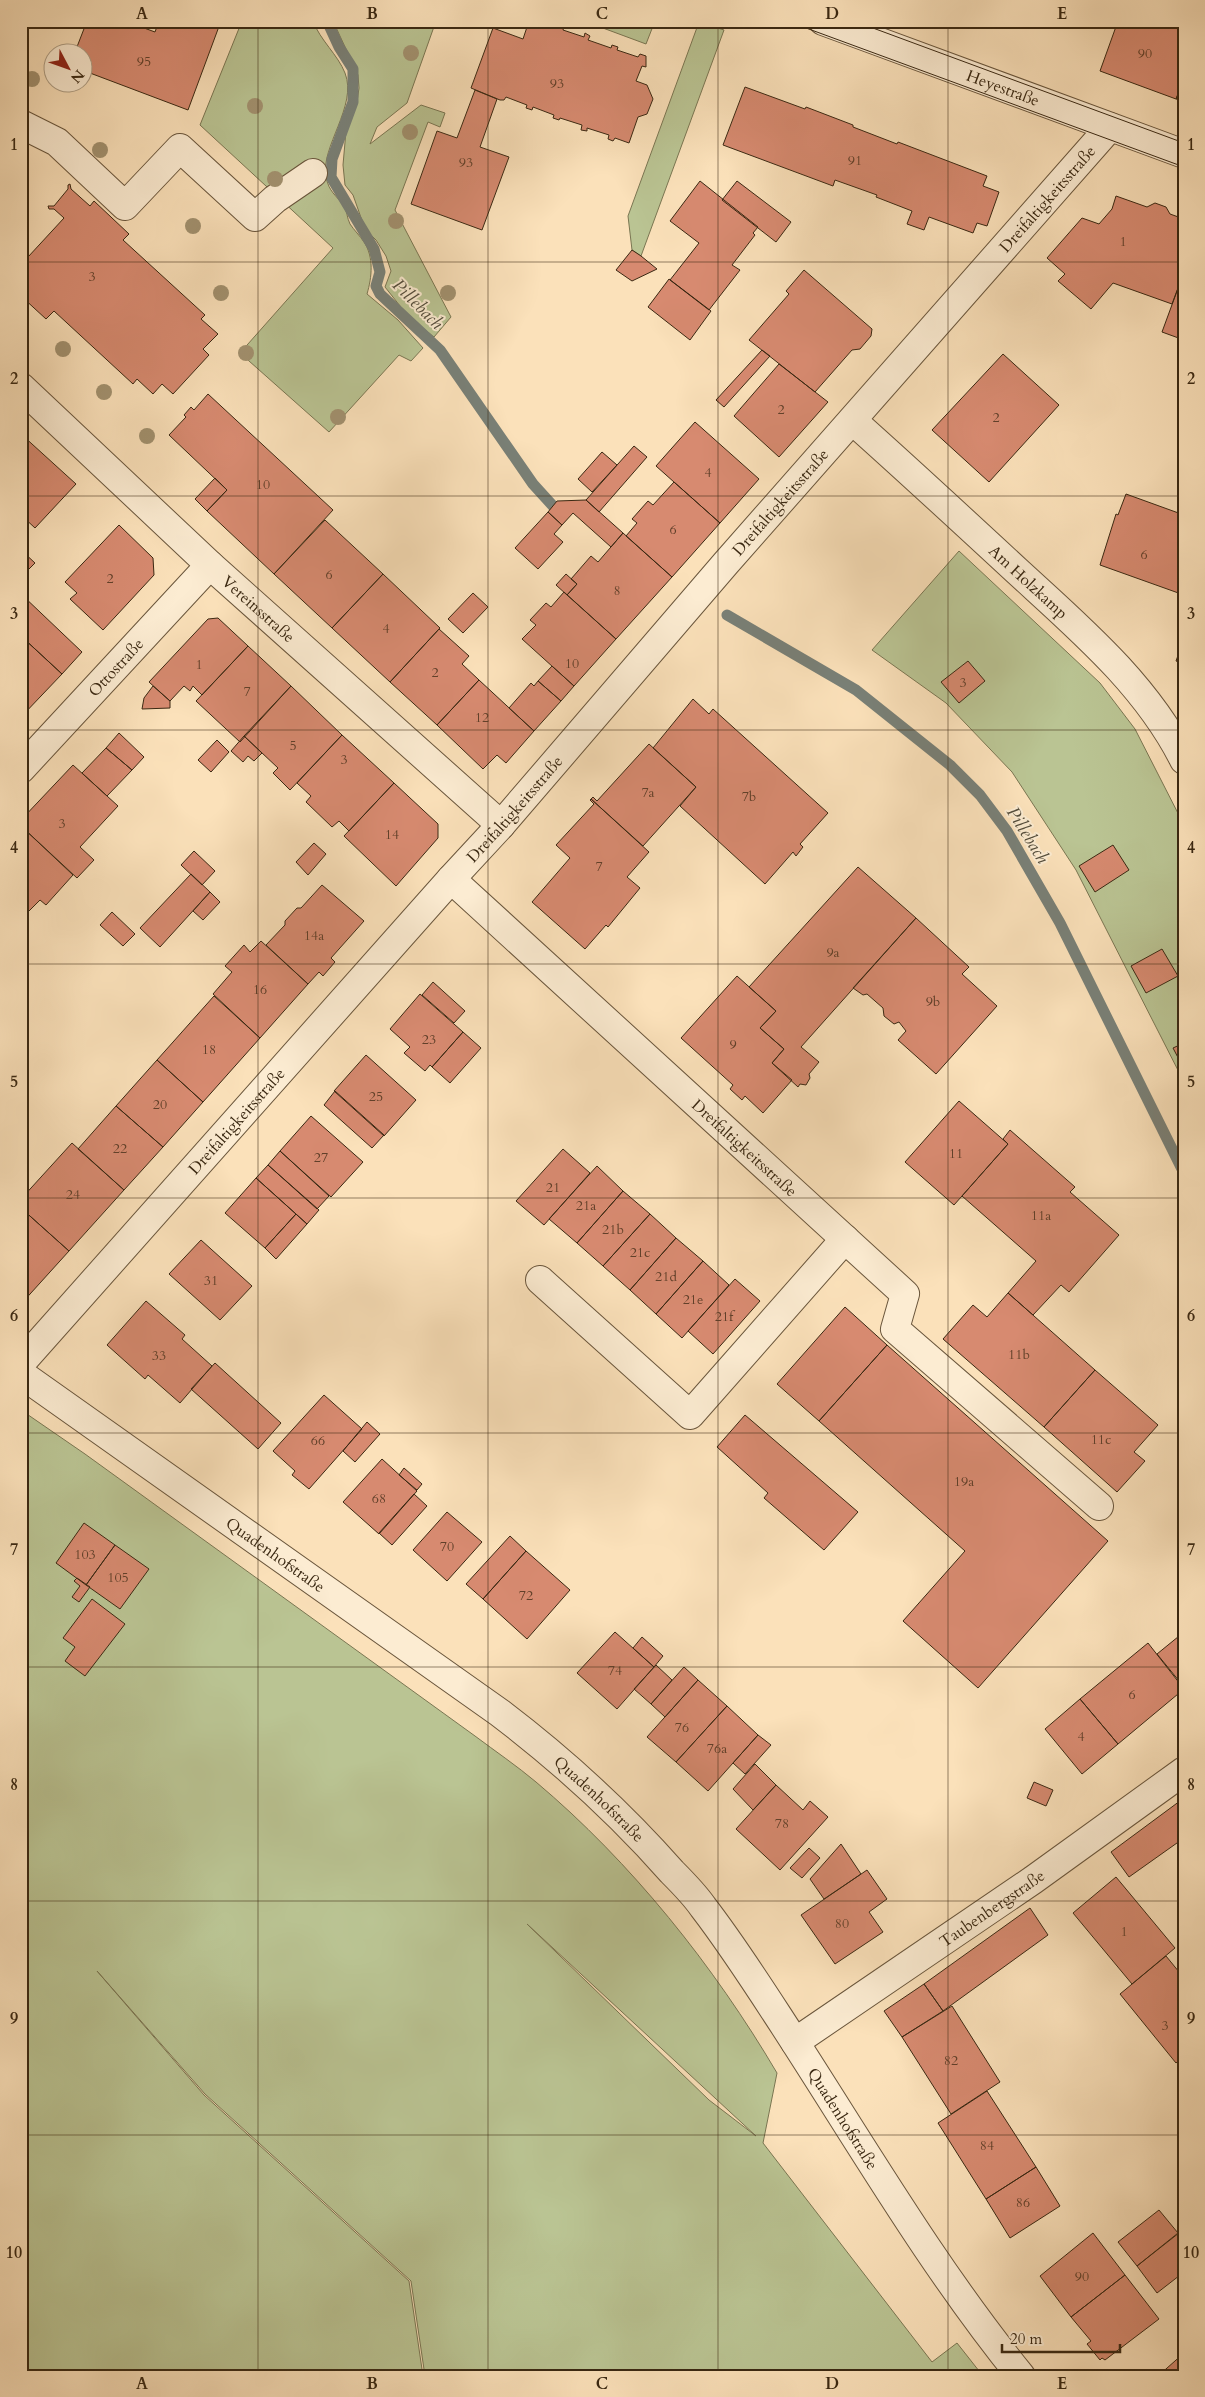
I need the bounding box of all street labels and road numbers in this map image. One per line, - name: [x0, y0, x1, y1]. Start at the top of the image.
- street label: Heyestraße: [963, 65, 1042, 112]
- street label: Dreifaltigkeitsstraße: [995, 141, 1101, 257]
- street label: Dreifaltigkeitsstraße: [728, 444, 834, 561]
- street label: Am Holzkamp: [984, 540, 1072, 624]
- street label: Vereinsstraße: [217, 571, 299, 648]
- street label: Ottostraße: [83, 634, 149, 702]
- street label: Dreifaltigkeitsstraße: [462, 751, 568, 868]
- street label: Dreifaltigkeitsstraße: [184, 1063, 290, 1179]
- street label: Dreifaltigkeitsstraße: [687, 1094, 802, 1202]
- street label: Quadenhofstraße: [221, 1512, 329, 1598]
- street label: Quadenhofstraße: [549, 1751, 649, 1847]
- street label: Taubenbergstraße: [935, 1865, 1049, 1953]
- street label: Quadenhofstraße: [802, 2064, 883, 2174]

